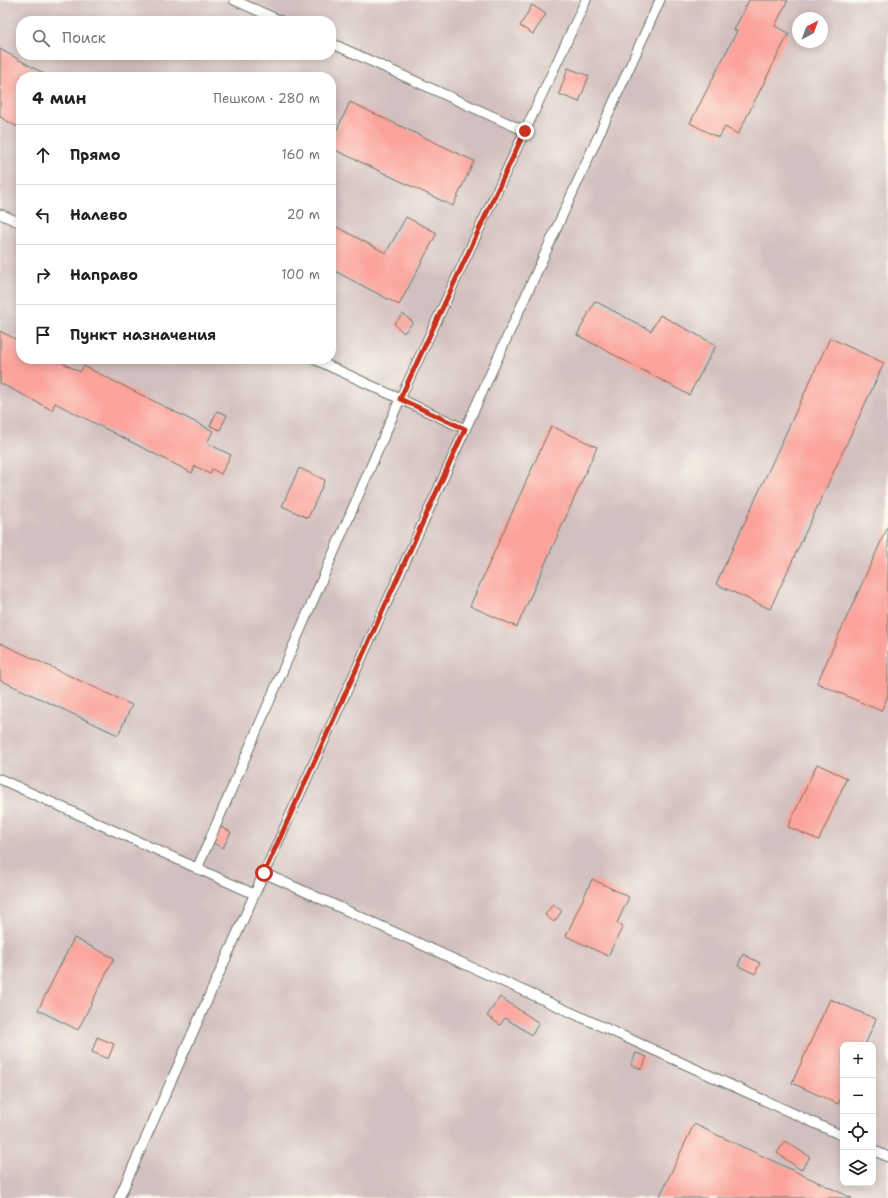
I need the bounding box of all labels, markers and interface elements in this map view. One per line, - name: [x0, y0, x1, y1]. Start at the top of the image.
- north arrow: [792, 12, 828, 48]
- search box: [16, 16, 336, 60]
- icon: search: [30, 27, 52, 49]
- text: Поиск: [62, 28, 106, 48]
- text: 4 мин: [32, 87, 87, 109]
- text: Пешком · 280 m: [213, 90, 320, 107]
- route end: [516, 122, 534, 140]
- icon: ahead: [32, 144, 54, 166]
- text: Прямо: [70, 145, 120, 165]
- text: 160 m: [282, 146, 320, 163]
- icon: left: [32, 204, 54, 226]
- text: Налево: [70, 205, 128, 225]
- text: 20 m: [287, 206, 320, 223]
- icon: right: [32, 264, 54, 286]
- text: Направо: [70, 265, 138, 285]
- text: 100 m: [281, 266, 320, 283]
- icon: arrive: [32, 324, 54, 346]
- text: Пункт назначения: [70, 325, 216, 345]
- route start: [255, 864, 273, 882]
- map controls: [840, 1042, 876, 1186]
- button: +: [840, 1042, 876, 1078]
- button: −: [840, 1078, 876, 1114]
- button: locate: [840, 1114, 876, 1150]
- button: layers: [840, 1150, 876, 1186]

